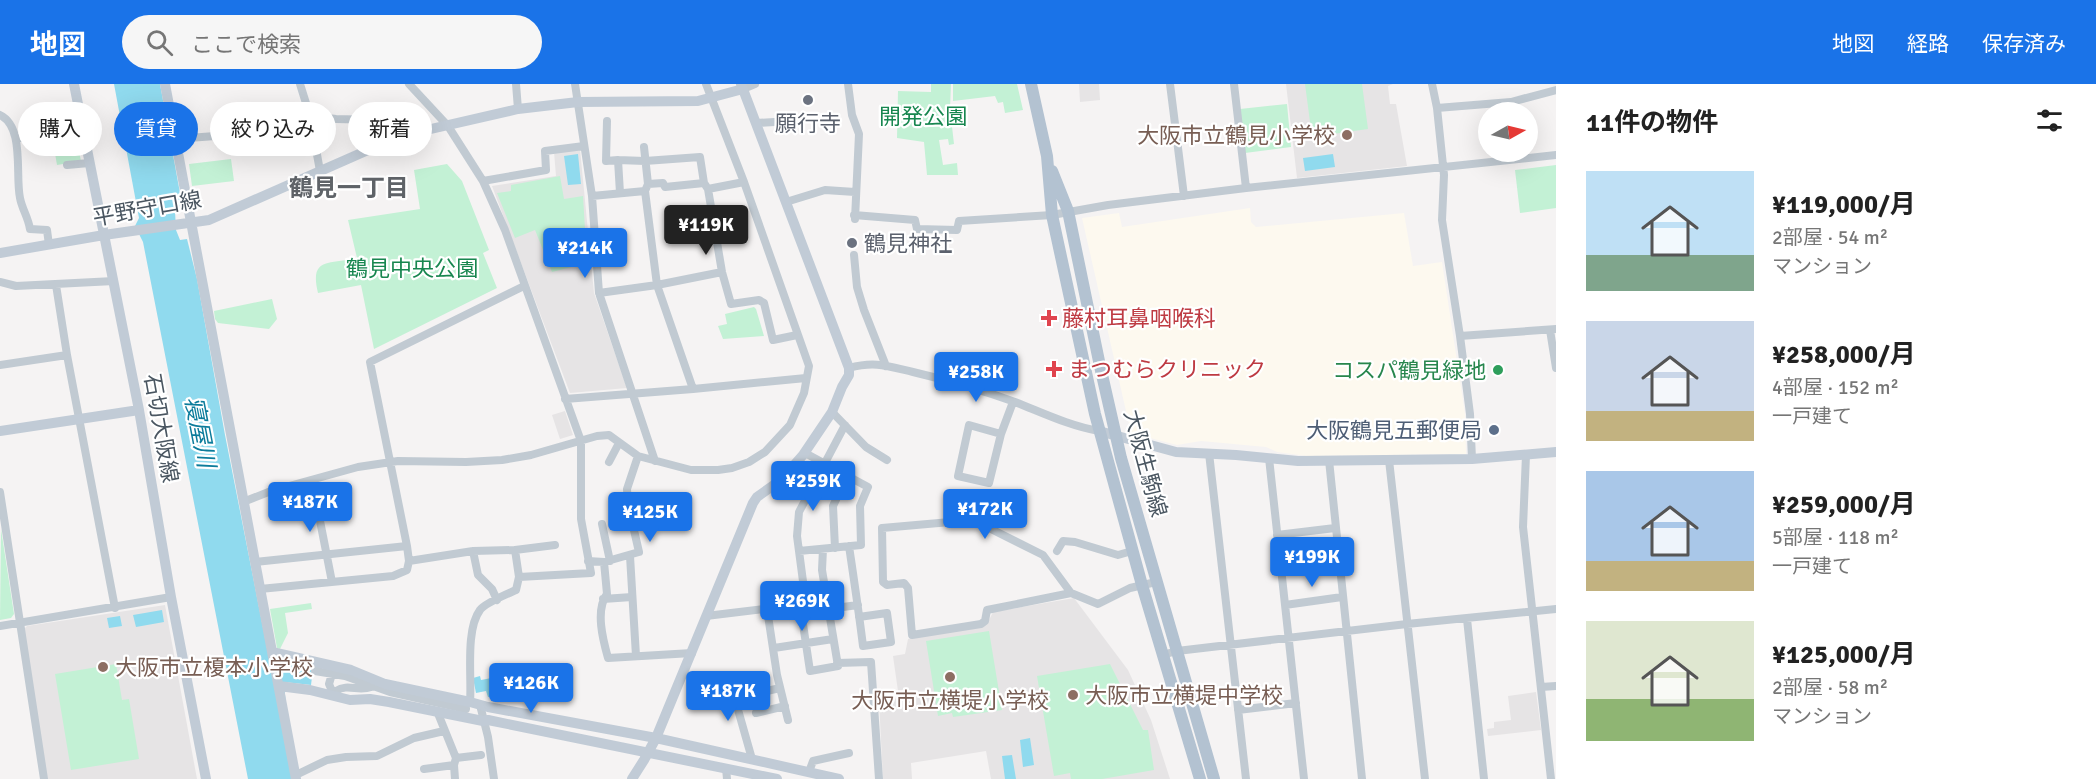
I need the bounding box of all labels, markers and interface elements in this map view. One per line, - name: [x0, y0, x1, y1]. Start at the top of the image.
- search box: [122, 15, 542, 69]
- icon: search: [143, 26, 176, 59]
- text: 地図: [30, 28, 86, 62]
- text: ここで検索: [191, 31, 301, 58]
- text: 地図: [1832, 31, 1874, 57]
- text: 経路: [1907, 31, 1949, 57]
- text: 保存済み: [1982, 31, 2066, 57]
- marker: 願行寺: [801, 93, 815, 107]
- chip: 購入: [18, 102, 102, 156]
- chip: 賃貸: [114, 102, 198, 156]
- chip: 絞り込み: [210, 102, 336, 156]
- chip: 新着: [348, 102, 432, 156]
- north arrow: [1478, 102, 1538, 162]
- map controls: [1478, 102, 1538, 162]
- park label: 開発公園: [879, 103, 967, 130]
- icon: filters: [2033, 104, 2066, 137]
- text: 11件の物件: [1586, 107, 1718, 139]
- place label: 願行寺: [775, 110, 841, 137]
- place label: 大阪市立鶴見小学校: [1137, 122, 1335, 149]
- marker: 大阪市立鶴見小学校: [1340, 128, 1354, 142]
- district label: 鶴見一丁目: [289, 173, 409, 203]
- street label: 平野守口線: [91, 186, 204, 231]
- text: ¥119,000/月: [1772, 189, 1916, 221]
- icon: home: [1634, 195, 1706, 267]
- pin: ¥119K: [664, 205, 748, 256]
- text: ¥119K: [678, 212, 734, 237]
- text: 2部屋 · 54 m²: [1772, 225, 1888, 250]
- pin: ¥214K: [543, 228, 627, 279]
- place label: 鶴見神社: [864, 230, 952, 257]
- text: ¥214K: [557, 235, 613, 260]
- marker: 鶴見神社: [845, 236, 859, 250]
- text: マンション: [1772, 254, 1872, 279]
- park label: 鶴見中央公園: [346, 255, 478, 282]
- place label: 藤村耳鼻咽喉科: [1062, 305, 1216, 332]
- marker: 藤村耳鼻咽喉科: [1040, 309, 1058, 327]
- text: ¥258,000/月: [1772, 339, 1916, 371]
- icon: home: [1634, 345, 1706, 417]
- pin: ¥258K: [934, 352, 1018, 403]
- place label: まつむらクリニック: [1068, 356, 1266, 383]
- place label: コスパ鶴見緑地: [1332, 357, 1486, 384]
- text: ¥258K: [948, 359, 1004, 384]
- marker: まつむらクリニック: [1045, 360, 1063, 378]
- marker: コスパ鶴見緑地: [1491, 363, 1505, 377]
- street label: 石切大阪線: [139, 372, 184, 485]
- text: 4部屋 · 152 m²: [1772, 375, 1899, 400]
- water label: 寝屋川: [178, 394, 222, 473]
- text: 一戸建て: [1772, 404, 1852, 429]
- street label: 大阪生駒線: [1118, 407, 1173, 520]
- place label: 大阪鶴見五郵便局: [1306, 417, 1482, 444]
- marker: 大阪鶴見五郵便局: [1487, 423, 1501, 437]
- pin: ¥259K: [771, 461, 855, 512]
- text: ¥259K: [785, 468, 841, 493]
- pin: ¥187K: [268, 482, 352, 533]
- text: ¥187K: [282, 489, 338, 514]
- pin: ¥172K: [943, 489, 1027, 540]
- text: ¥259,000/月: [1772, 489, 1916, 521]
- pin: ¥125K: [608, 492, 692, 543]
- icon: home: [1634, 495, 1706, 567]
- text: ¥172K: [957, 496, 1013, 521]
- text: ¥125K: [622, 499, 678, 524]
- text: 5部屋 · 118 m²: [1772, 525, 1899, 550]
- pin: ¥199K: [1270, 537, 1354, 588]
- text: ¥199K: [1284, 544, 1340, 569]
- text: 一戸建て: [1772, 554, 1852, 579]
- pin: ¥269K: [760, 581, 844, 632]
- text: ¥269K: [774, 588, 830, 613]
- text: ¥125,000/月: [1772, 639, 1916, 671]
- icon: home: [1634, 645, 1706, 717]
- place label: 大阪市立榎本小学校: [115, 654, 313, 681]
- marker: 大阪市立榎本小学校: [96, 660, 110, 674]
- pin: ¥126K: [489, 663, 573, 714]
- text: ¥126K: [503, 670, 559, 695]
- marker: 大阪市立横堤小学校: [943, 670, 957, 684]
- pin: ¥187K: [686, 671, 770, 722]
- text: 2部屋 · 58 m²: [1772, 675, 1888, 700]
- text: ¥187K: [700, 678, 756, 703]
- place label: 大阪市立横堤中学校: [1085, 682, 1283, 709]
- place label: 大阪市立横堤小学校: [851, 687, 1049, 714]
- marker: 大阪市立横堤中学校: [1066, 688, 1080, 702]
- text: マンション: [1772, 704, 1872, 729]

